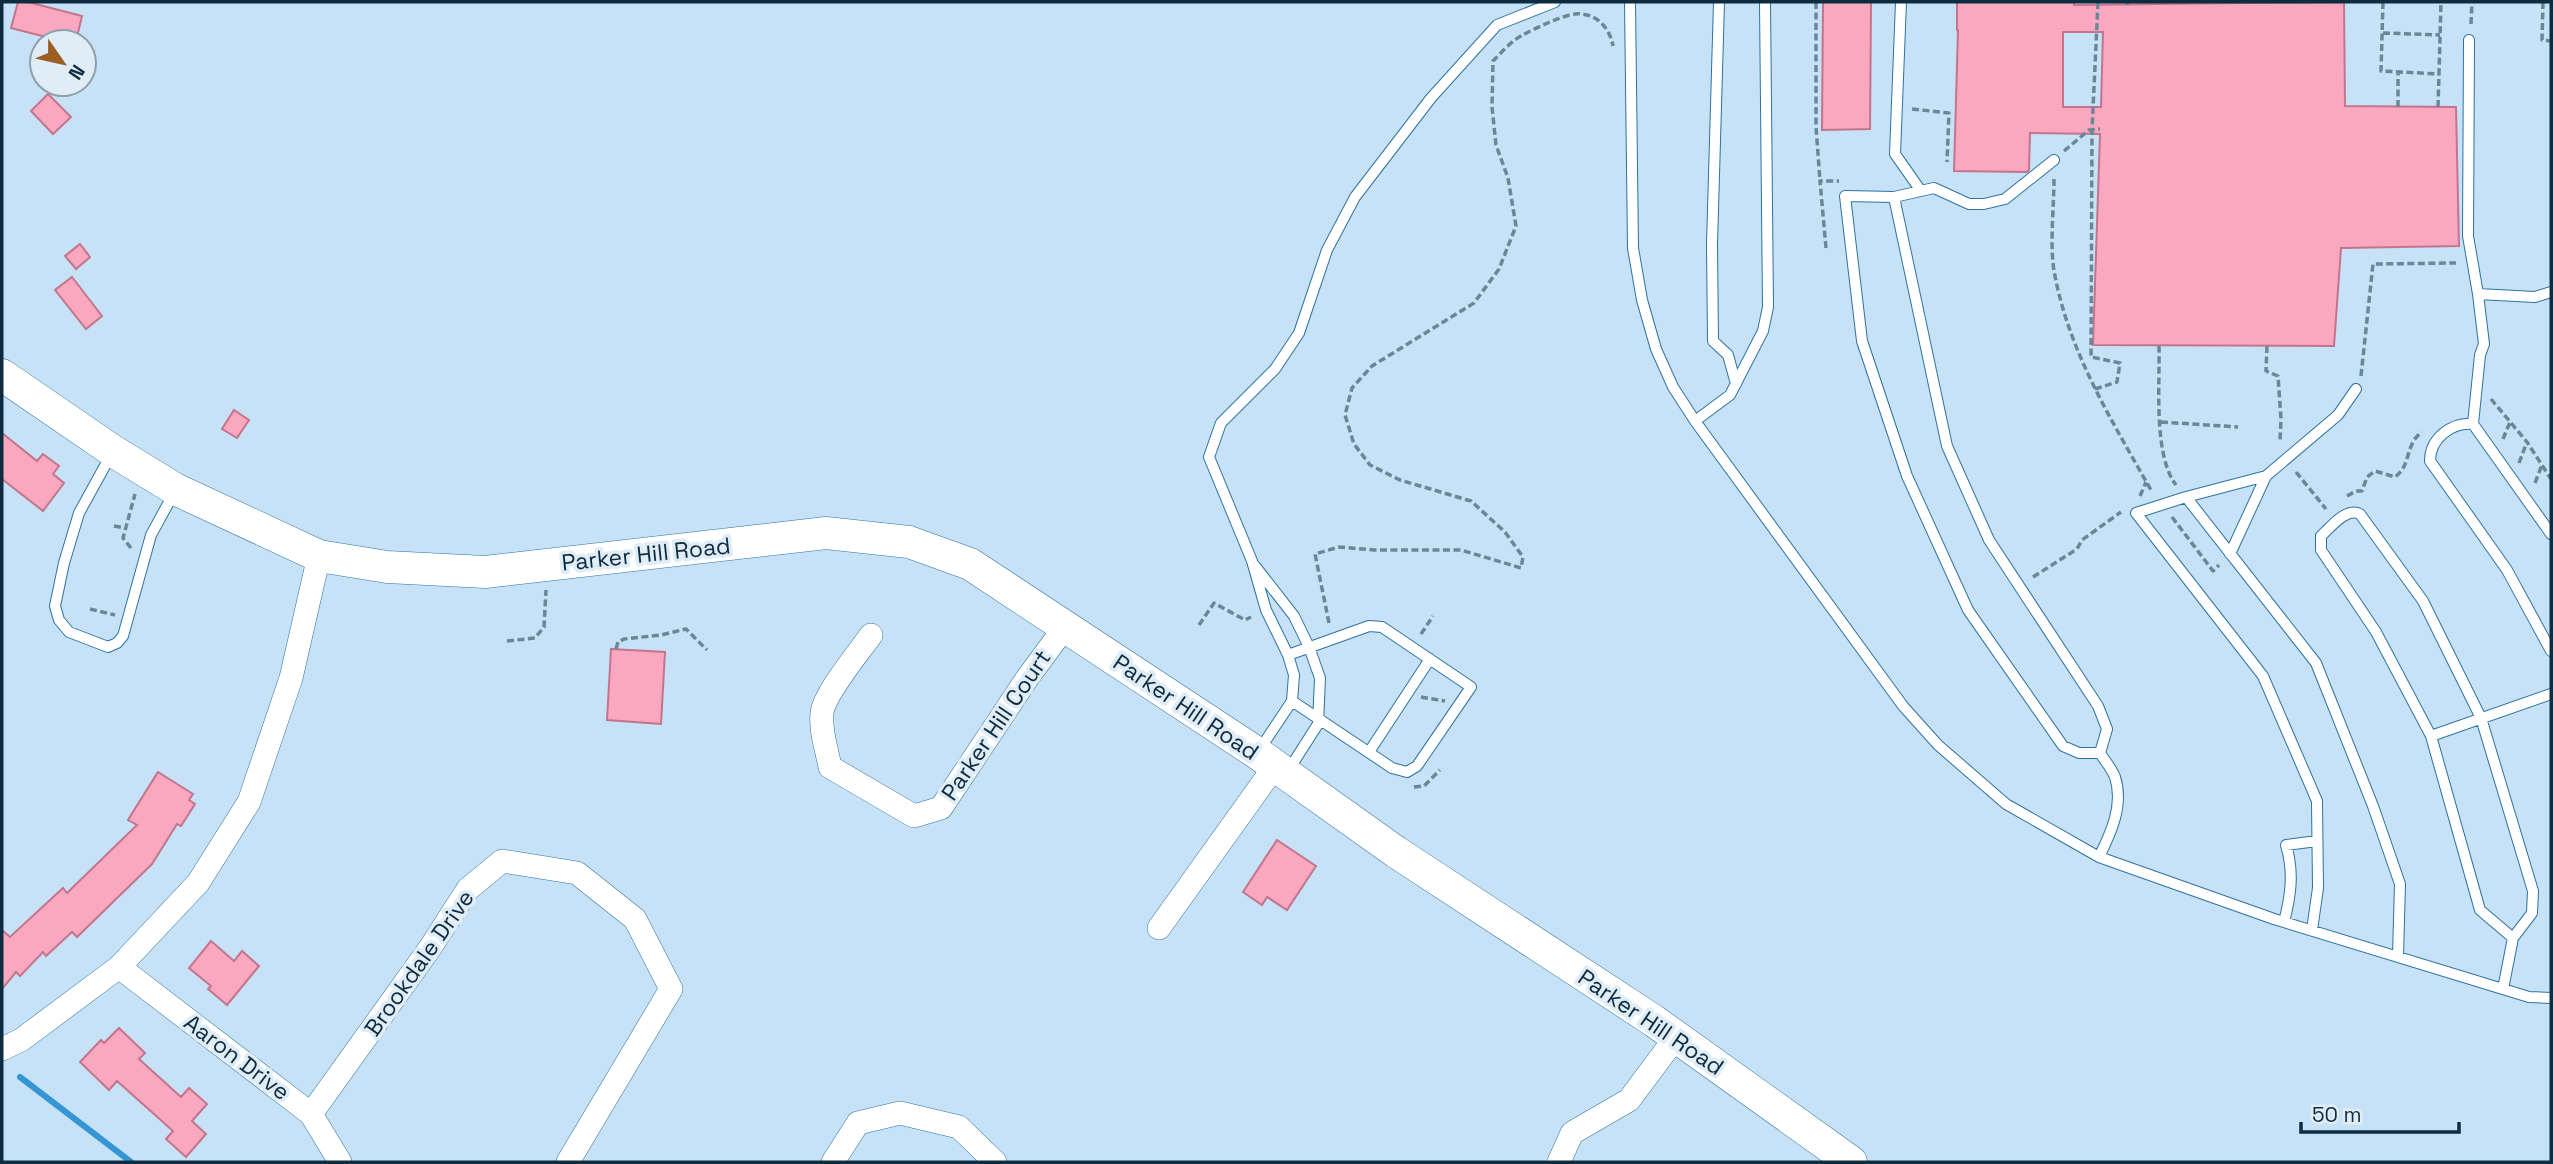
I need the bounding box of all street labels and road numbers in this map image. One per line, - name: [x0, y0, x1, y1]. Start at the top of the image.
- street label: Parker Hill Road: [560, 530, 732, 578]
- street label: Parker Hill Court: [934, 644, 1058, 806]
- street label: Parker Hill Road: [1107, 647, 1265, 767]
- street label: Brookdale Drive: [357, 884, 481, 1042]
- street label: Parker Hill Road: [1572, 962, 1730, 1082]
- street label: Aaron Drive: [178, 1007, 296, 1107]

